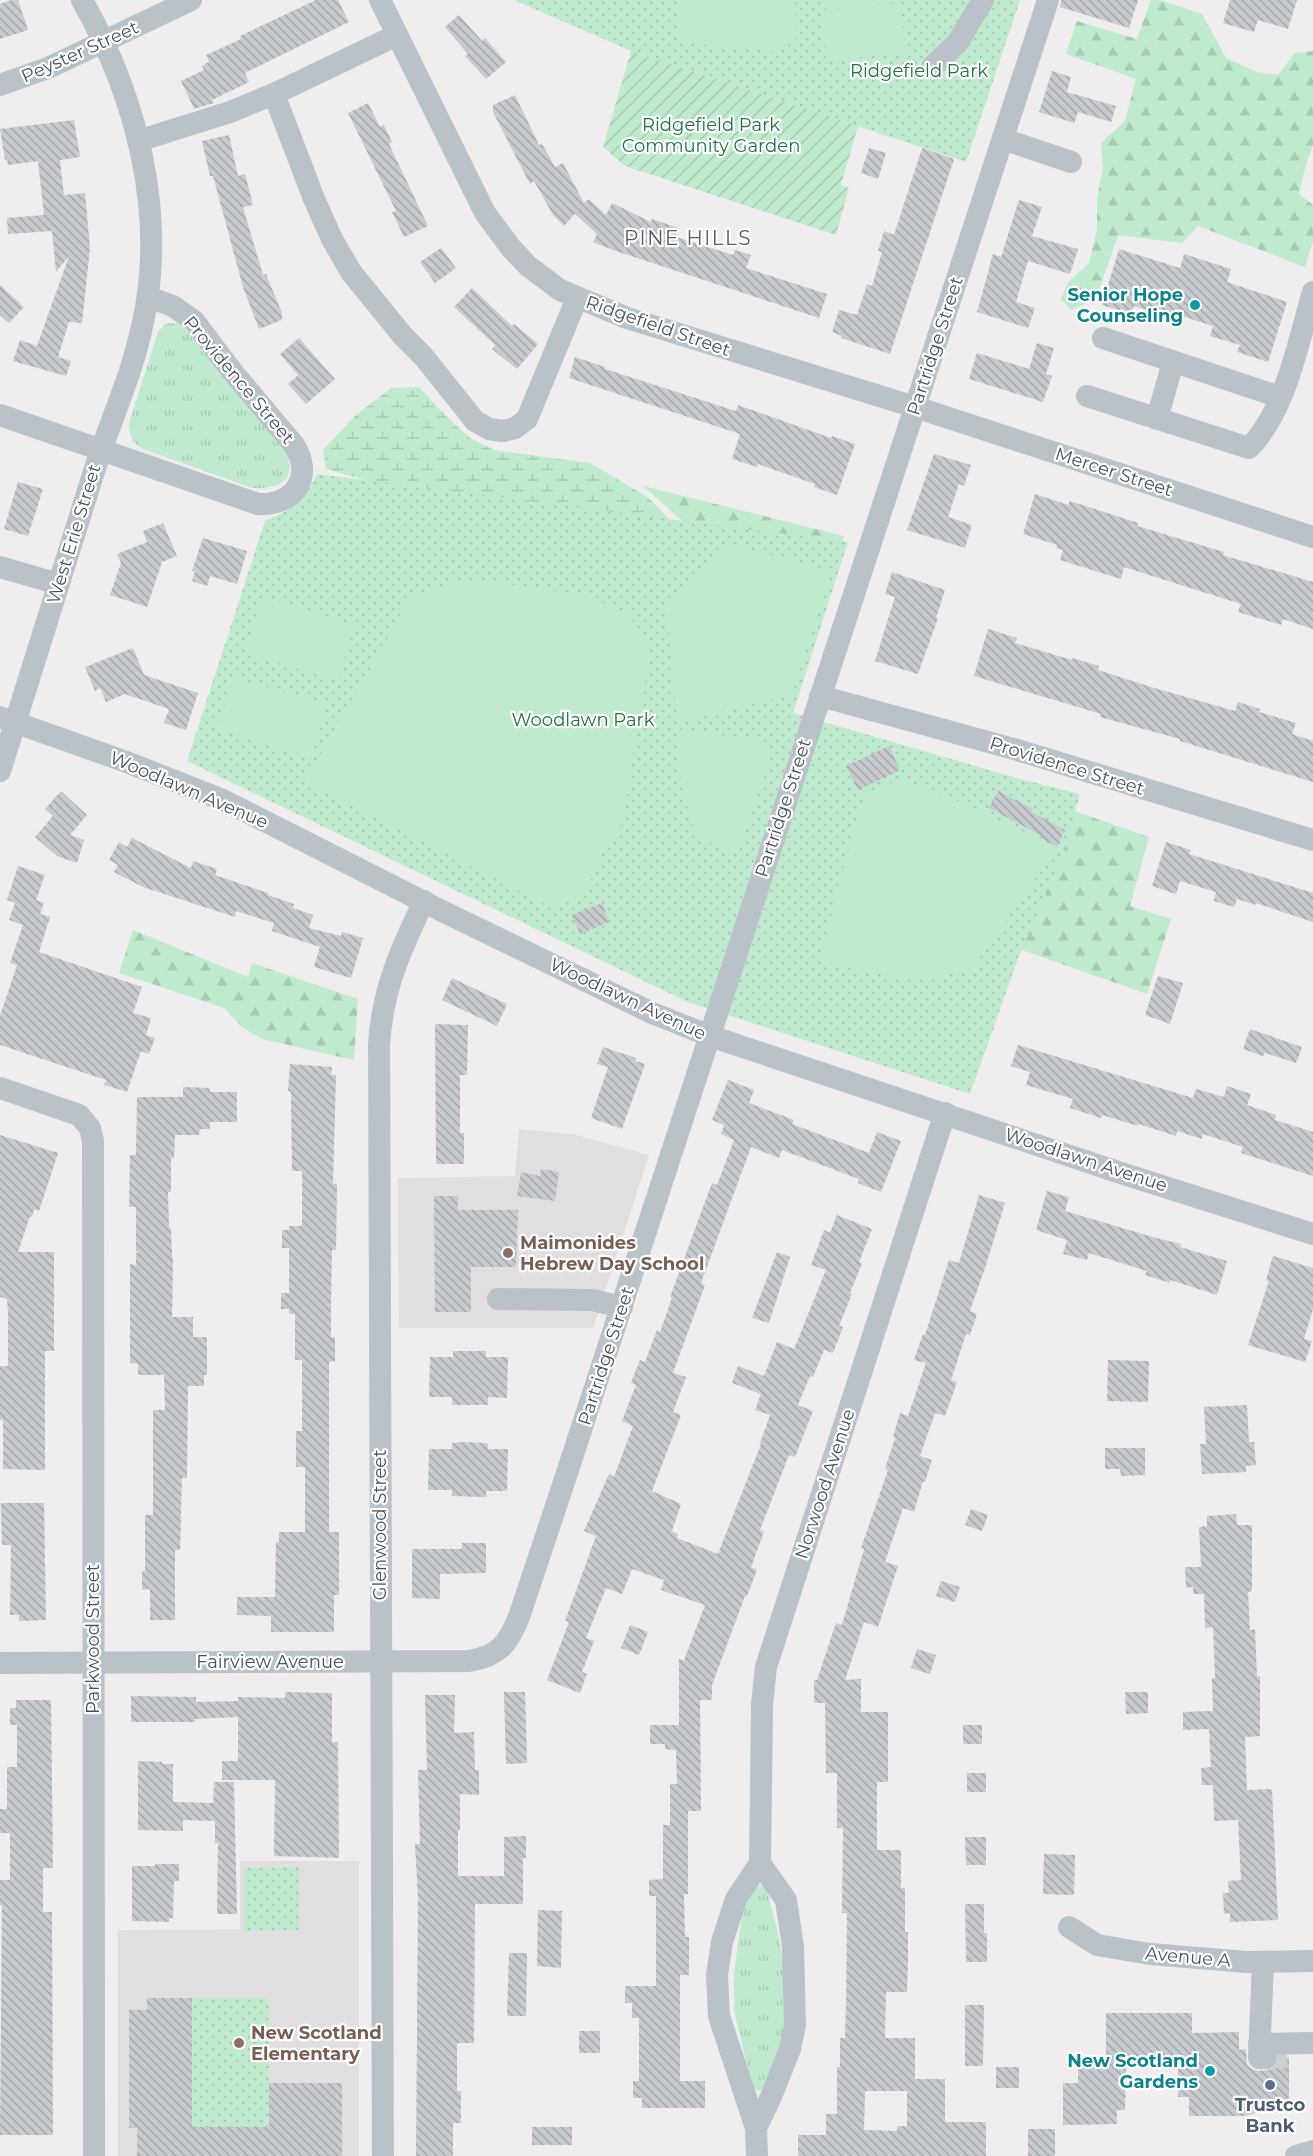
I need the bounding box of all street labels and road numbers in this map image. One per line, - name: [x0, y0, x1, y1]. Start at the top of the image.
- street label: Peyster Street: [18, 16, 142, 88]
- street label: Partridge Street: [902, 274, 968, 418]
- street label: Ridgefield Street: [583, 291, 733, 361]
- street label: Providence Street: [179, 312, 299, 448]
- street label: Mercer Street: [1052, 443, 1176, 501]
- street label: West Erie Street: [42, 462, 106, 606]
- street label: Providence Street: [987, 732, 1147, 800]
- street label: Partridge Street: [750, 736, 816, 880]
- street label: Woodlawn Avenue: [107, 747, 272, 833]
- street label: Woodlawn Avenue: [546, 953, 710, 1045]
- street label: Woodlawn Avenue: [1002, 1123, 1170, 1197]
- street label: Partridge Street: [573, 1284, 639, 1428]
- street label: Norwood Avenue: [790, 1406, 860, 1562]
- street label: Glenwood Street: [369, 1449, 391, 1601]
- street label: Parkwood Street: [82, 1564, 104, 1714]
- street label: Fairview Avenue: [196, 1651, 344, 1673]
- street label: Avenue A: [1144, 1942, 1232, 1972]

